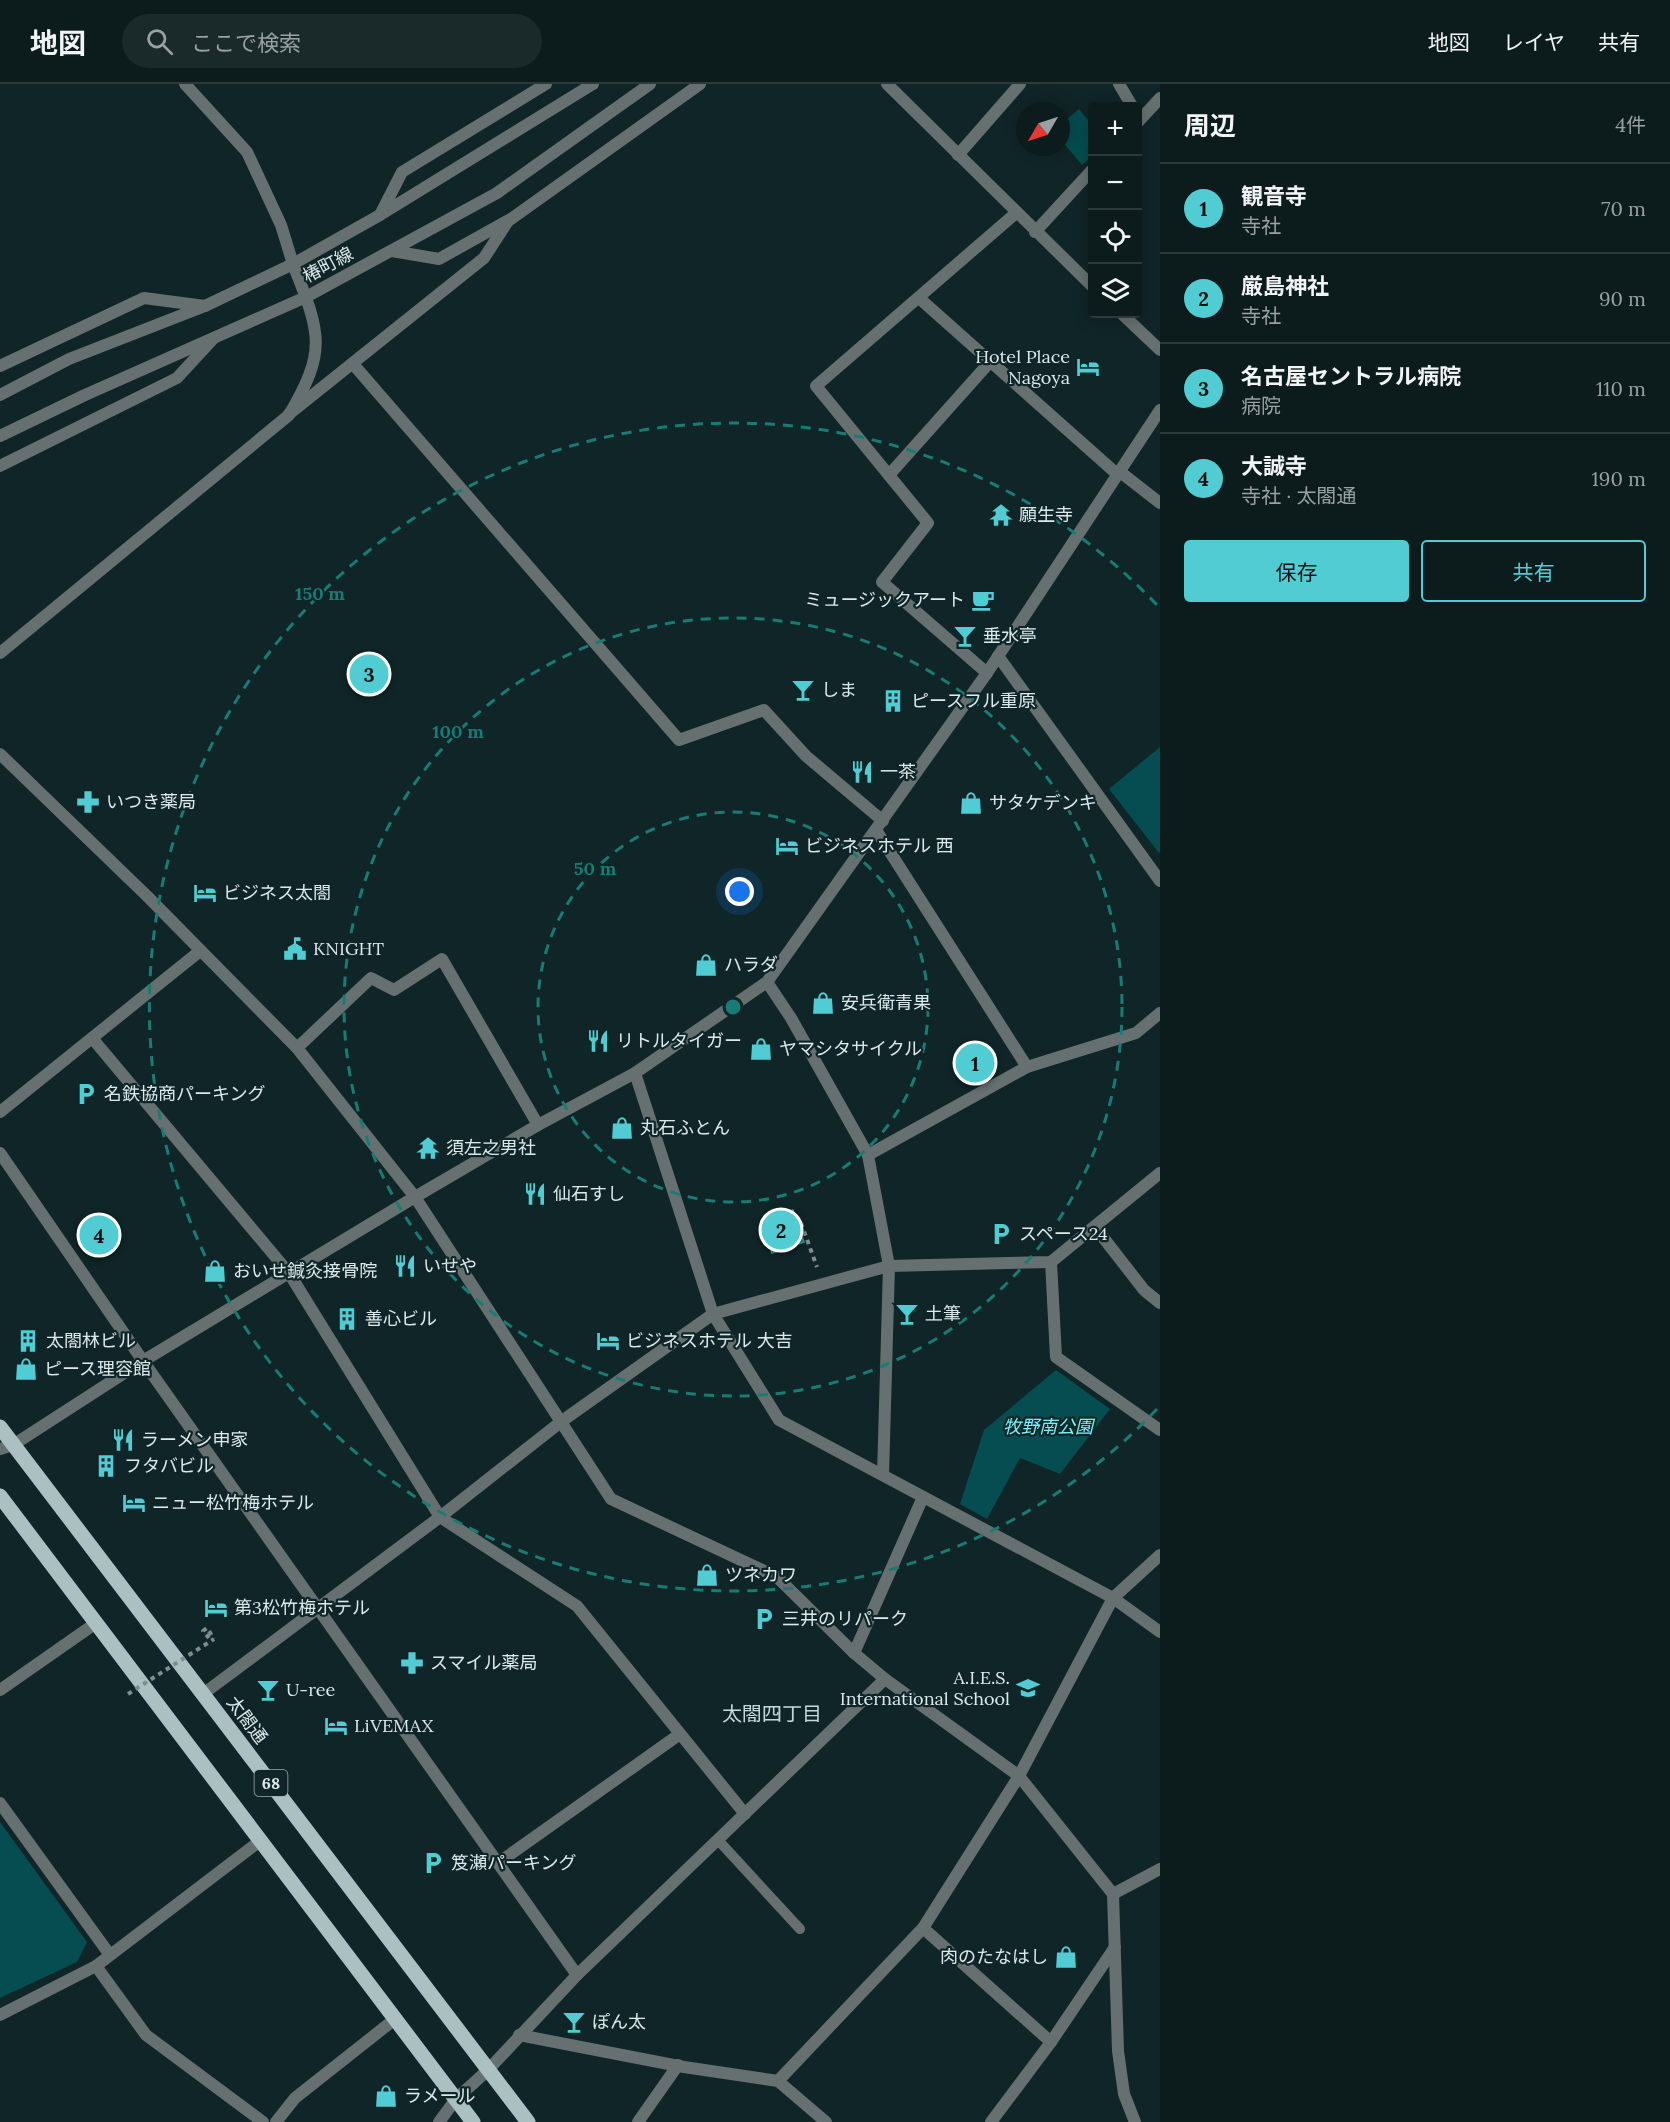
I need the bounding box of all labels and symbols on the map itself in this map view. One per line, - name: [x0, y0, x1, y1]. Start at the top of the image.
- north arrow: [1016, 102, 1070, 156]
- street label: 椿町線: [299, 242, 357, 287]
- place label: Hotel Place Nagoya: [975, 345, 1070, 389]
- hotel icon: Hotel Place Nagoya: [1075, 354, 1101, 380]
- temple icon: 願生寺: [988, 502, 1014, 528]
- place label: 願生寺: [1019, 503, 1073, 526]
- text: 150 m: [295, 582, 345, 605]
- cafe icon: ミュージックアート: [970, 587, 996, 613]
- place label: ミュージックアート: [804, 588, 965, 611]
- bar icon: 垂水亭: [952, 623, 978, 649]
- place label: 垂水亭: [983, 624, 1037, 647]
- pin: 3: [350, 652, 388, 696]
- bar icon: しま: [790, 677, 816, 703]
- place label: しま: [821, 678, 857, 701]
- building icon: ピースフル重原: [880, 688, 906, 714]
- place label: ピースフル重原: [911, 689, 1036, 712]
- text: 100 m: [432, 720, 484, 743]
- restaurant icon: 一茶: [849, 759, 875, 785]
- place label: 一茶: [880, 760, 916, 783]
- pharmacy icon: いつき薬局: [75, 789, 101, 815]
- place label: いつき薬局: [106, 790, 196, 813]
- shop icon: サタケデンキ: [958, 790, 984, 816]
- place label: サタケデンキ: [989, 791, 1097, 814]
- hotel icon: ビジネスホテル 西: [774, 833, 800, 859]
- place label: ビジネスホテル 西: [805, 834, 954, 857]
- text: 50 m: [574, 857, 617, 880]
- your location: [725, 877, 754, 906]
- hotel icon: ビジネス太閤: [192, 880, 218, 906]
- place label: ビジネス太閤: [223, 881, 331, 904]
- public building icon: KNIGHT: [282, 936, 308, 962]
- place label: KNIGHT: [313, 937, 385, 960]
- shop icon: ハラダ: [693, 952, 719, 978]
- place label: ハラダ: [724, 953, 778, 976]
- shop icon: 安兵衛青果: [810, 990, 836, 1016]
- place label: 安兵衛青果: [841, 991, 931, 1014]
- centre of rings: [723, 997, 743, 1017]
- restaurant icon: リトルタイガー: [585, 1028, 611, 1054]
- place label: リトルタイガー: [616, 1029, 742, 1052]
- shop icon: ヤマシタサイクル: [748, 1036, 774, 1062]
- place label: ヤマシタサイクル: [779, 1037, 922, 1060]
- pin: 1: [956, 1040, 994, 1086]
- parking icon: 名鉄協商パーキング: [73, 1081, 99, 1107]
- place label: 名鉄協商パーキング: [104, 1082, 265, 1105]
- shop icon: 丸石ふとん: [609, 1115, 635, 1141]
- place label: 丸石ふとん: [640, 1116, 730, 1139]
- temple icon: 須左之男社: [415, 1135, 441, 1161]
- place label: 須左之男社: [446, 1136, 536, 1159]
- restaurant icon: 仙石すし: [522, 1181, 548, 1207]
- place label: 仙石すし: [553, 1182, 625, 1205]
- pin: 2: [762, 1208, 800, 1252]
- pin: 4: [80, 1212, 118, 1258]
- parking icon: スペース24: [988, 1221, 1014, 1247]
- place label: スペース24: [1019, 1222, 1108, 1245]
- restaurant icon: いせや: [392, 1253, 418, 1279]
- place label: いせや: [423, 1254, 477, 1277]
- shop icon: おいせ鍼灸接骨院: [202, 1258, 228, 1284]
- place label: おいせ鍼灸接骨院: [233, 1259, 377, 1282]
- bar icon: 土筆: [894, 1301, 920, 1327]
- place label: 土筆: [925, 1302, 961, 1325]
- building icon: 善心ビル: [334, 1306, 360, 1332]
- place label: 善心ビル: [365, 1307, 437, 1330]
- building icon: 太閤林ビル: [15, 1328, 41, 1354]
- hotel icon: ビジネスホテル 大吉: [595, 1328, 621, 1354]
- place label: 太閤林ビル: [46, 1329, 136, 1352]
- place label: ビジネスホテル 大吉: [626, 1329, 793, 1352]
- shop icon: ピース理容館: [13, 1356, 39, 1382]
- place label: ピース理容館: [44, 1357, 151, 1380]
- park label: 牧野南公園: [1003, 1415, 1096, 1438]
- restaurant icon: ラーメン申家: [110, 1427, 136, 1453]
- place label: ラーメン申家: [141, 1428, 248, 1451]
- building icon: フタバビル: [93, 1453, 119, 1479]
- place label: フタバビル: [124, 1454, 214, 1477]
- hotel icon: ニュー松竹梅ホテル: [121, 1490, 147, 1516]
- place label: ニュー松竹梅ホテル: [152, 1491, 314, 1514]
- shop icon: ツネカワ: [694, 1562, 720, 1588]
- place label: ツネカワ: [725, 1563, 797, 1586]
- hotel icon: 第3松竹梅ホテル: [203, 1595, 229, 1621]
- place label: 第3松竹梅ホテル: [234, 1596, 370, 1619]
- parking icon: 三井のリパーク: [751, 1606, 777, 1632]
- place label: 三井のリパーク: [782, 1607, 908, 1630]
- pharmacy icon: スマイル薬局: [399, 1650, 425, 1676]
- place label: スマイル薬局: [430, 1651, 537, 1674]
- place label: A.I.E.S. International School: [840, 1666, 1010, 1710]
- school or university icon: A.I.E.S. International School: [1015, 1675, 1041, 1701]
- bar icon: U-ree: [255, 1677, 281, 1703]
- place label: U-ree: [286, 1678, 336, 1701]
- street label: 太閤通: [222, 1691, 273, 1748]
- district label: 太閤四丁目: [722, 1701, 822, 1726]
- hotel icon: LiVEMAX: [323, 1713, 349, 1739]
- place label: LiVEMAX: [354, 1714, 434, 1737]
- road number: 68: [254, 1770, 288, 1796]
- parking icon: 笈瀬パーキング: [420, 1850, 446, 1876]
- place label: 笈瀬パーキング: [451, 1851, 576, 1874]
- shop icon: 肉のたなはし: [1053, 1944, 1079, 1970]
- place label: 肉のたなはし: [940, 1945, 1048, 1968]
- bar icon: ぽん太: [561, 2009, 587, 2035]
- place label: ぽん太: [592, 2010, 646, 2033]
- shop icon: ラメール: [373, 2083, 399, 2109]
- place label: ラメール: [404, 2084, 475, 2107]

